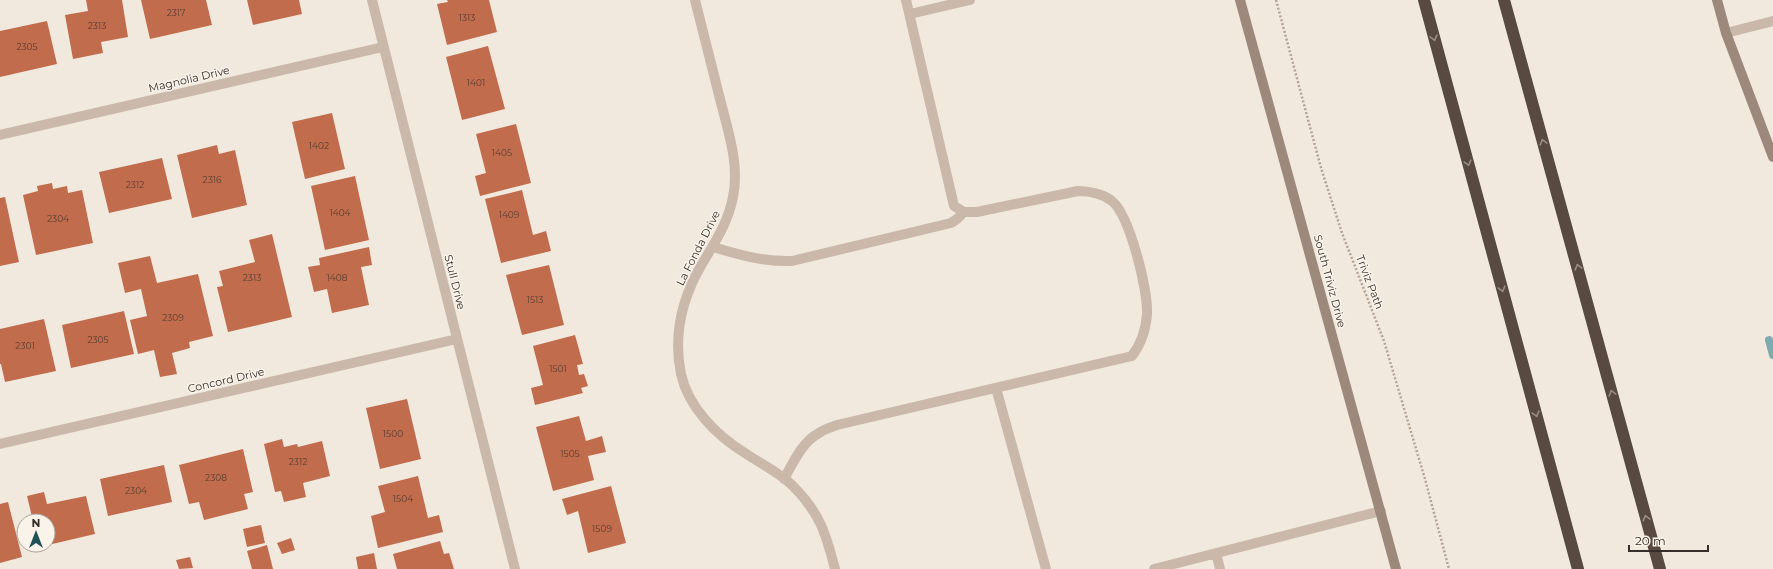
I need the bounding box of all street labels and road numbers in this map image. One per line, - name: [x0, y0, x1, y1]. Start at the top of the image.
- street label: Magnolia Drive: [147, 63, 231, 95]
- street label: La Fonda Drive: [673, 208, 723, 288]
- street label: South Triviz Drive: [1311, 233, 1349, 329]
- street label: Stull Drive: [441, 253, 469, 311]
- street label: Triviz Path: [1353, 253, 1387, 311]
- street label: Concord Drive: [186, 364, 266, 396]

